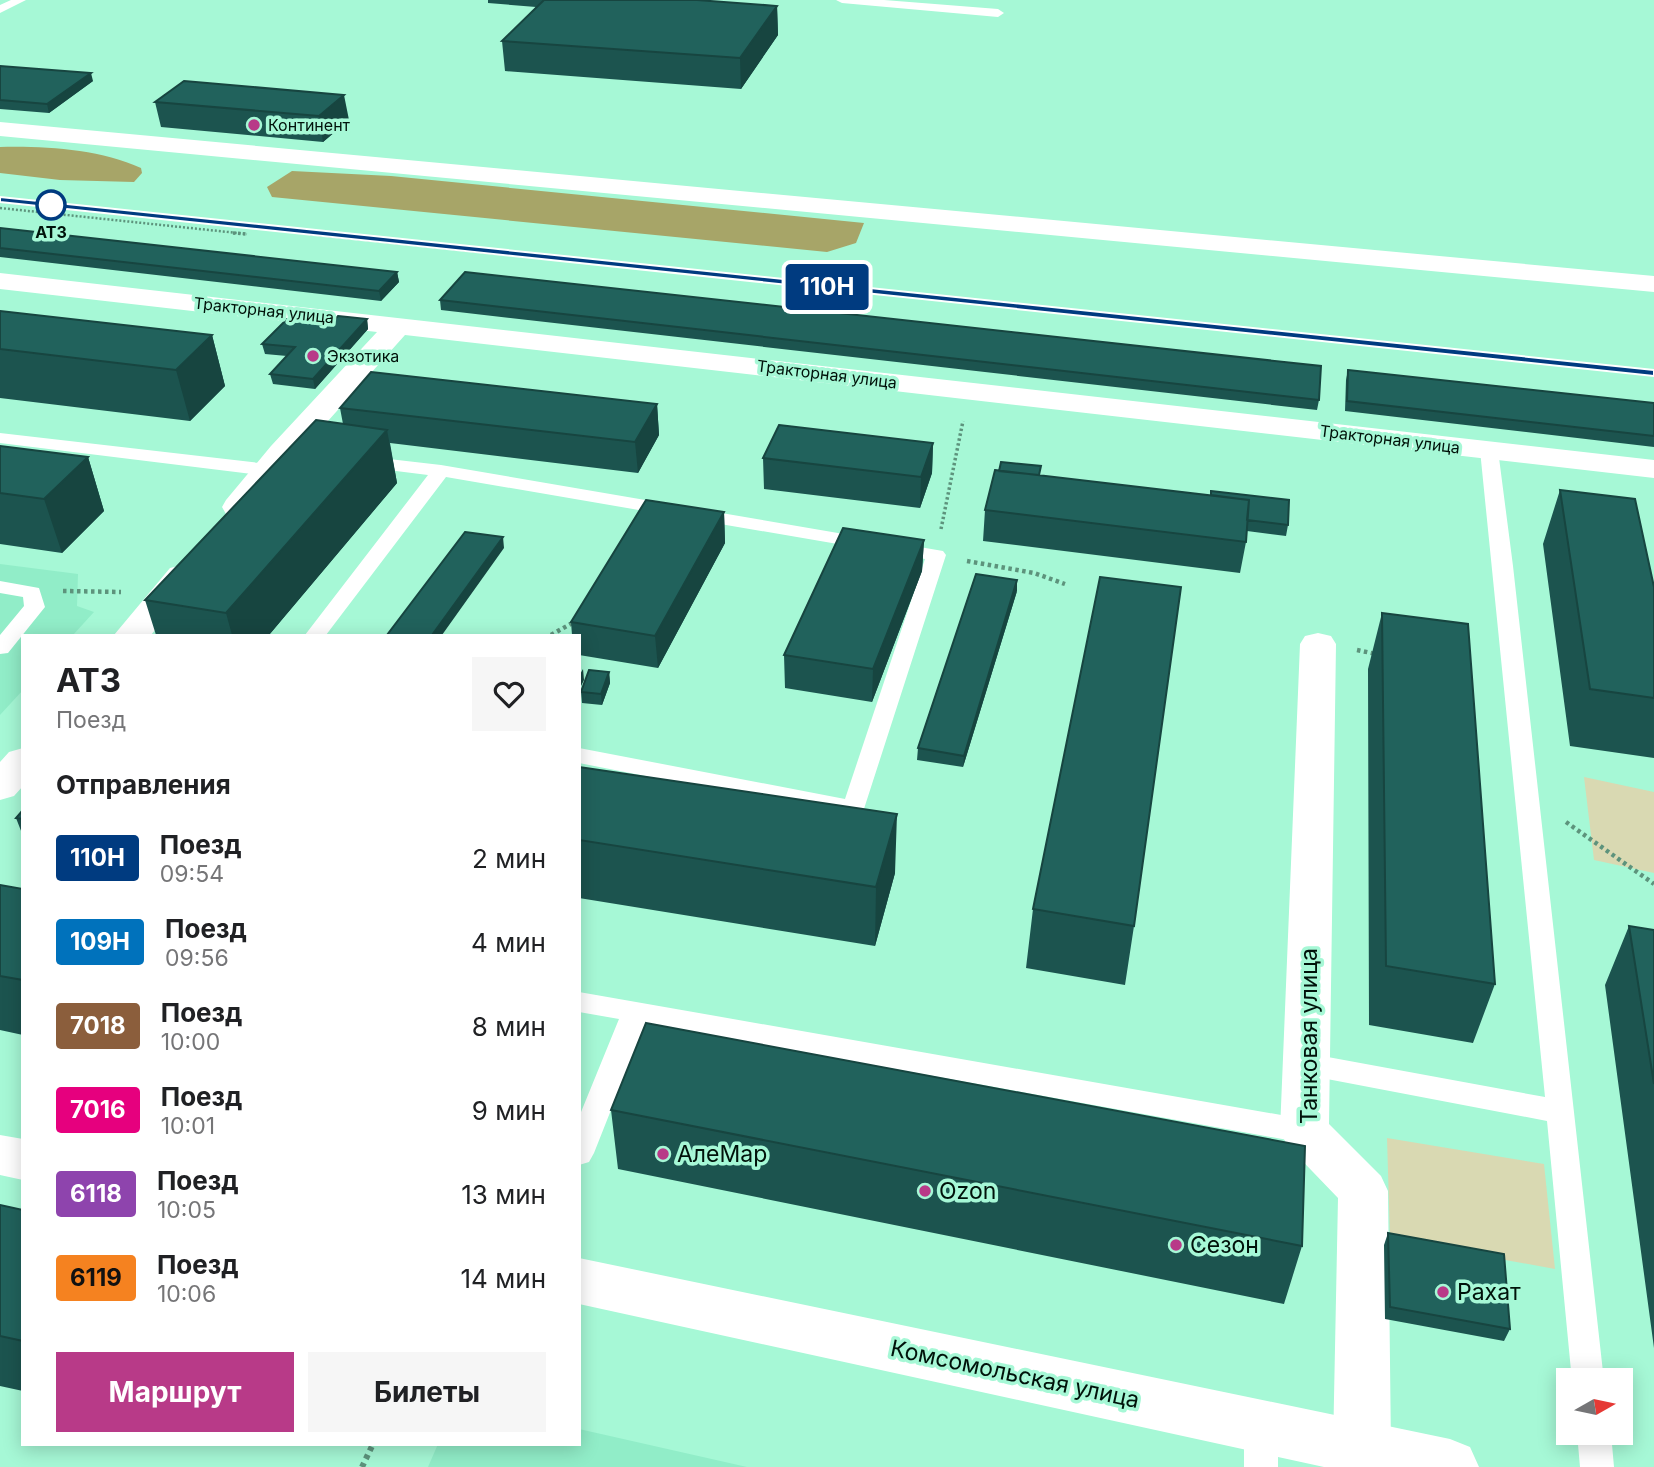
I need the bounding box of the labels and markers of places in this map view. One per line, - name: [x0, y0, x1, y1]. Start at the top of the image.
- place label: Континент: [268, 115, 351, 135]
- marker: Континент: [246, 117, 262, 133]
- marker: АТЗ: [36, 190, 66, 220]
- place label: АТЗ: [35, 222, 67, 242]
- place label: Экзотика: [327, 346, 399, 366]
- marker: Экзотика: [305, 348, 321, 364]
- place label: АлеМар: [677, 1140, 767, 1168]
- marker: АлеМар: [655, 1146, 671, 1162]
- place label: Ozon: [939, 1177, 996, 1205]
- marker: Ozon: [917, 1183, 933, 1199]
- place label: Сезон: [1190, 1231, 1259, 1259]
- marker: Сезон: [1168, 1237, 1184, 1253]
- place label: Рахат: [1457, 1278, 1521, 1306]
- marker: Рахат: [1435, 1284, 1451, 1300]

